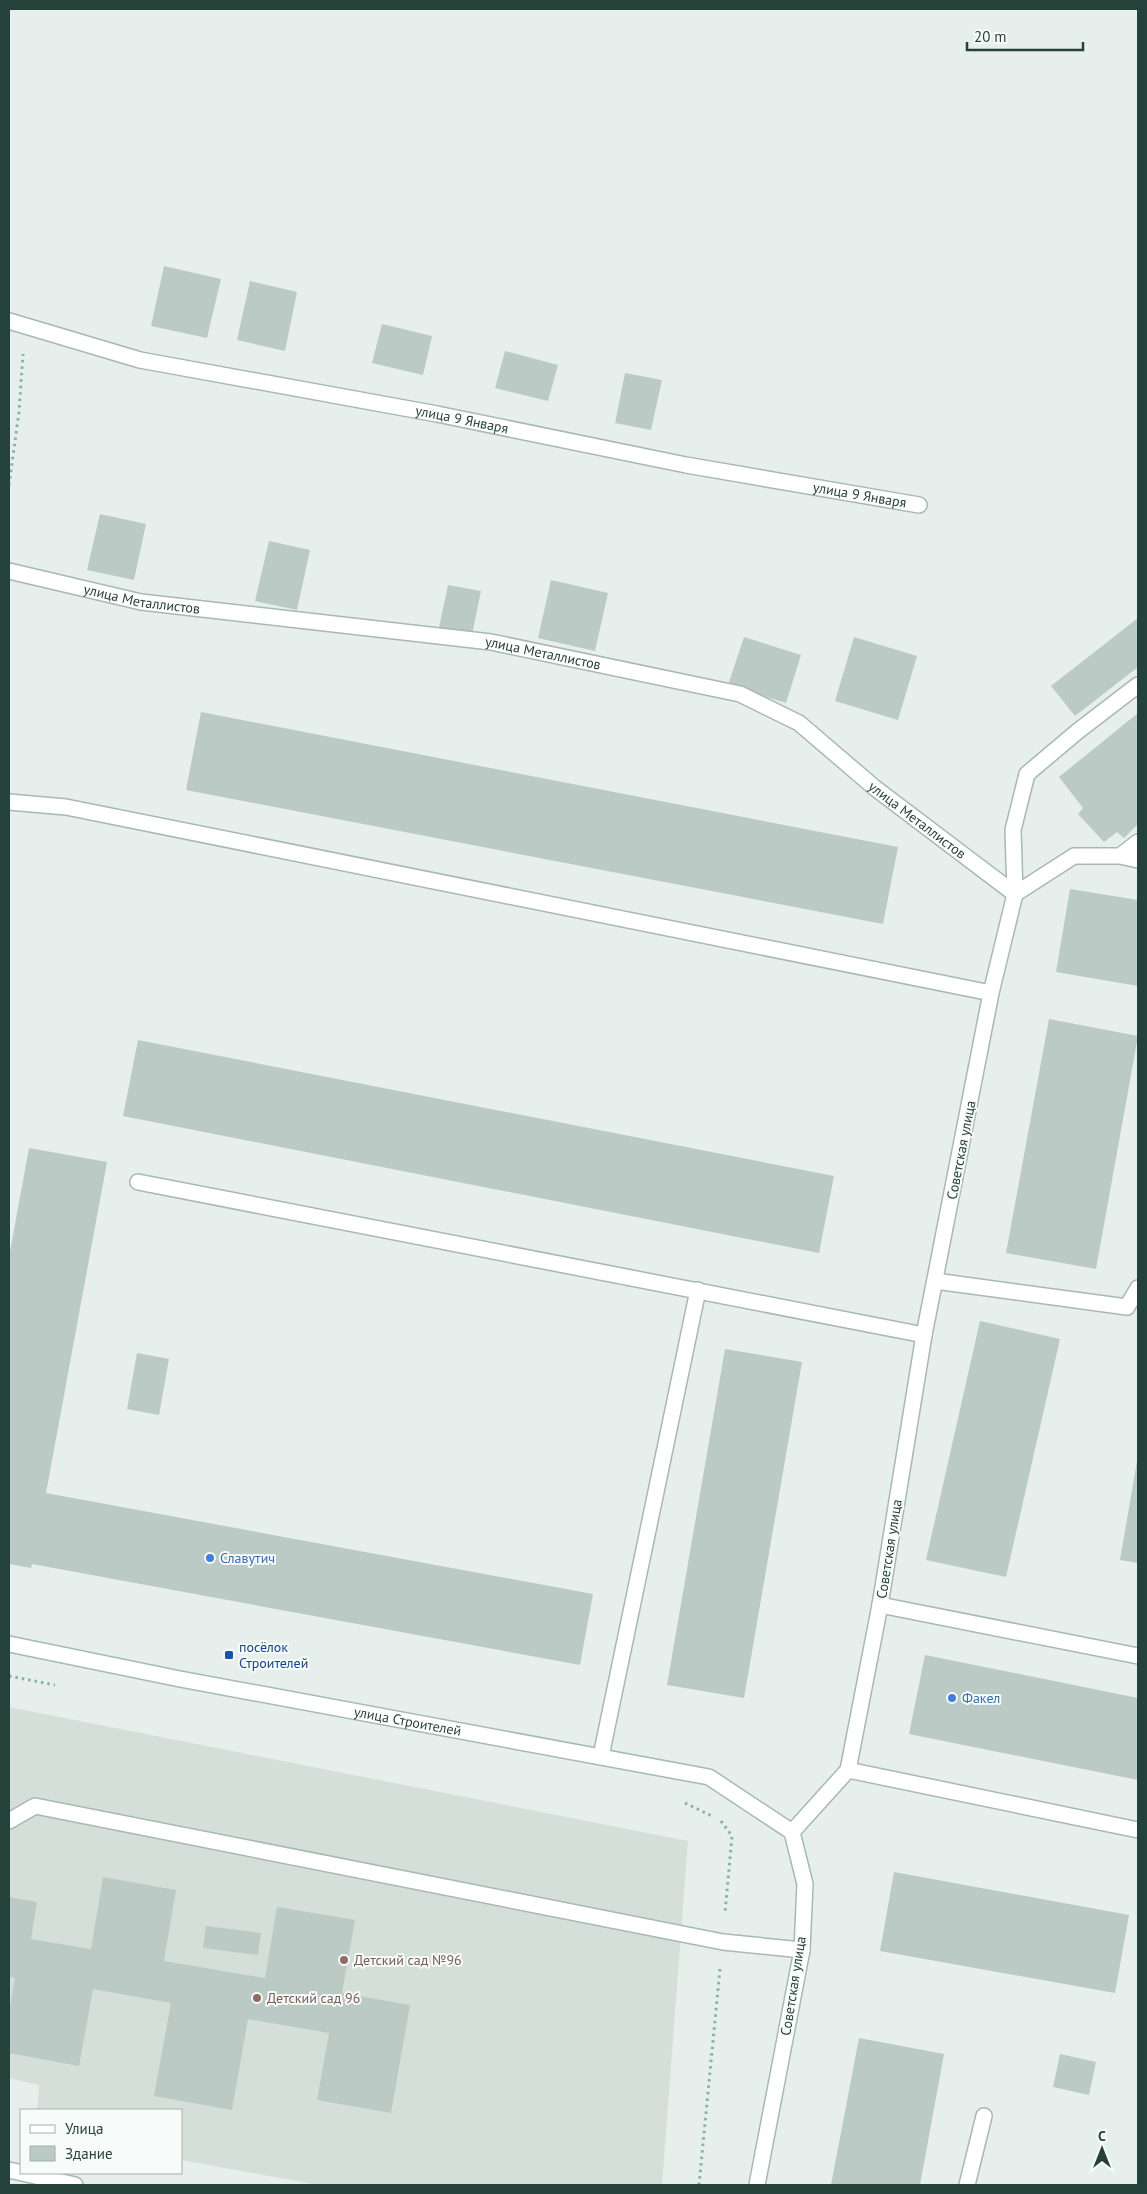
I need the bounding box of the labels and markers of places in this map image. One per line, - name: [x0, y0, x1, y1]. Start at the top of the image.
- place label: Славутич: [220, 1549, 275, 1567]
- marker: Славутич: [204, 1552, 216, 1564]
- place label: посёлок Строителей: [239, 1638, 308, 1672]
- marker: посёлок Строителей: [223, 1649, 235, 1661]
- place label: Факел: [962, 1689, 1000, 1707]
- marker: Факел: [946, 1692, 958, 1704]
- place label: Детский сад №96: [354, 1951, 462, 1969]
- marker: Детский сад №96: [338, 1954, 350, 1966]
- place label: Детский сад 96: [267, 1989, 360, 2007]
- marker: Детский сад 96: [251, 1992, 263, 2004]

